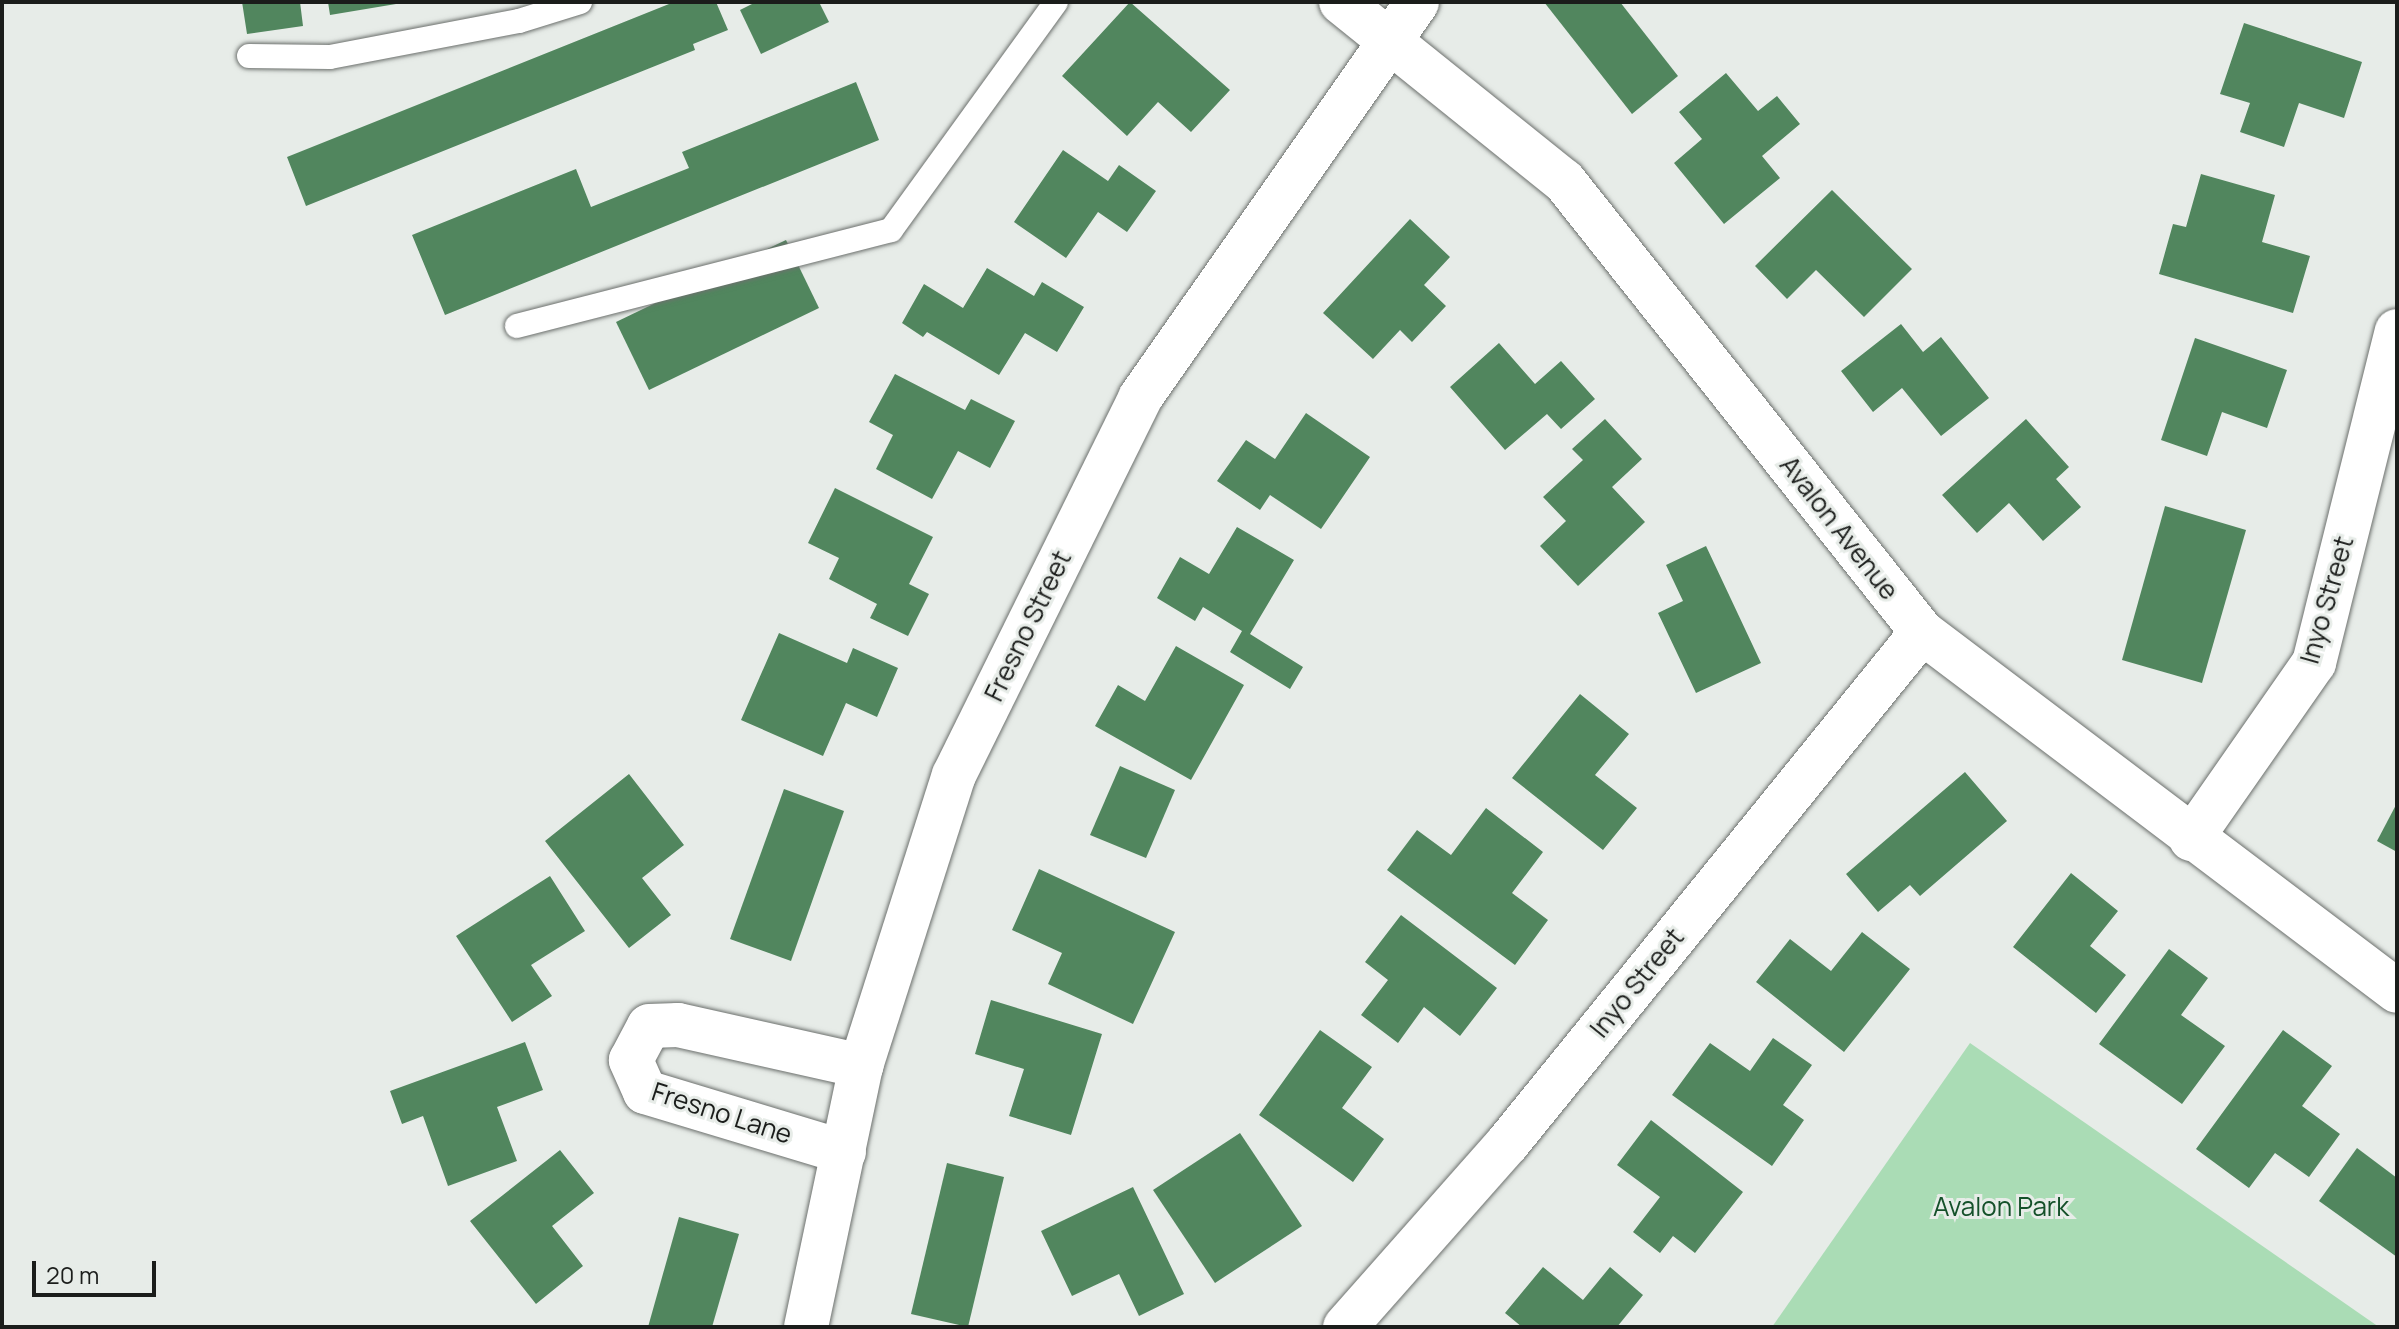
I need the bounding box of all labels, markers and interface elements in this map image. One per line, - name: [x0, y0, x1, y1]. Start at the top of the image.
- street label: Avalon Avenue: [1773, 450, 1905, 606]
- street label: Inyo Street: [2294, 533, 2360, 667]
- street label: Fresno Street: [978, 546, 1078, 706]
- street label: Inyo Street: [1584, 922, 1690, 1044]
- street label: Fresno Lane: [648, 1076, 796, 1150]
- park label: Avalon Park: [1933, 1191, 2069, 1223]
- scale bar: [36, 1245, 160, 1295]
- text: 20 m: [46, 1258, 99, 1291]

